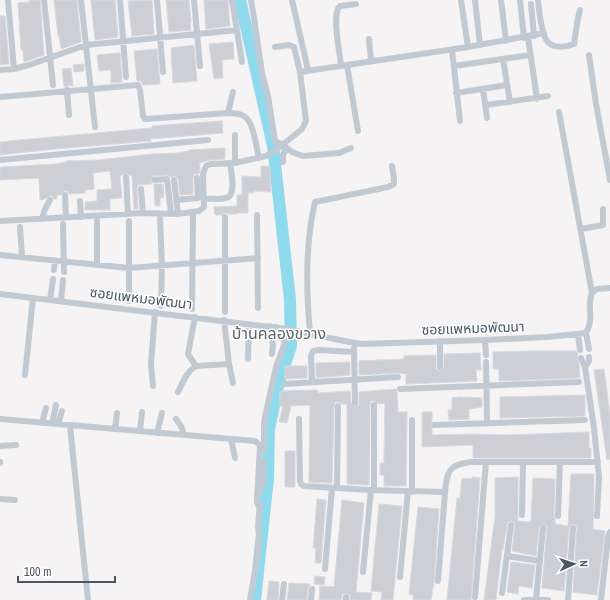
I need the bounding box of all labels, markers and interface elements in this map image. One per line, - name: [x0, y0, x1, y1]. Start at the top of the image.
- street label: ซอยแพหมอพัฒนา: [89, 283, 193, 313]
- street label: ซอยแพหมอพัฒนา: [421, 317, 525, 339]
- district label: บ้านคลองขวาง: [232, 322, 326, 344]
- north arrow: [554, 544, 594, 584]
- scale bar: [18, 558, 115, 584]
- text: N: [577, 560, 591, 567]
- text: 100 m: [24, 564, 51, 580]

